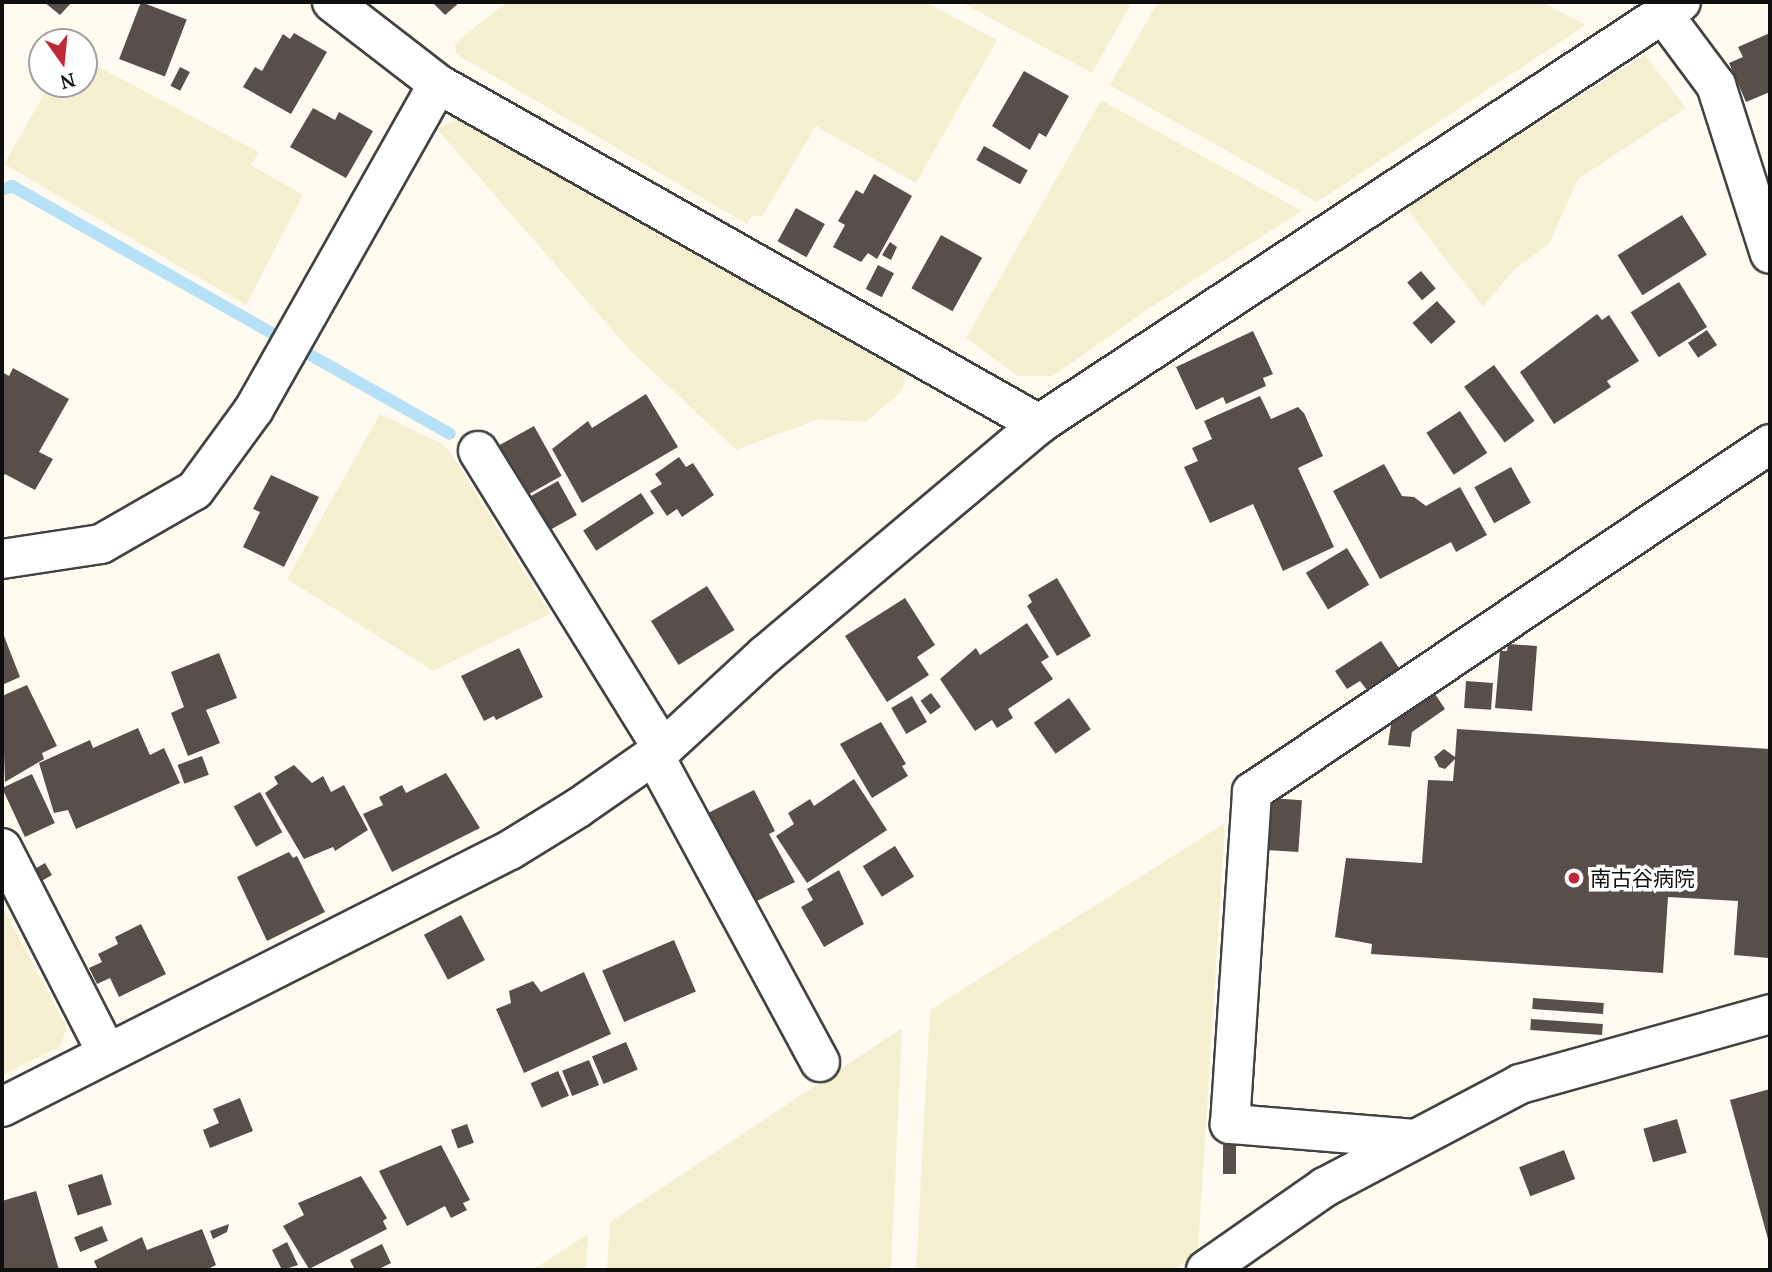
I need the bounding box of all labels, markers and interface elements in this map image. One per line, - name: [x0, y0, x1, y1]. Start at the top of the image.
- north arrow: [28, 28, 98, 98]
- text: N: [58, 68, 78, 96]
- place label: 南古谷病院: [1590, 865, 1695, 891]
- marker: 南古谷病院: [1564, 868, 1584, 888]

